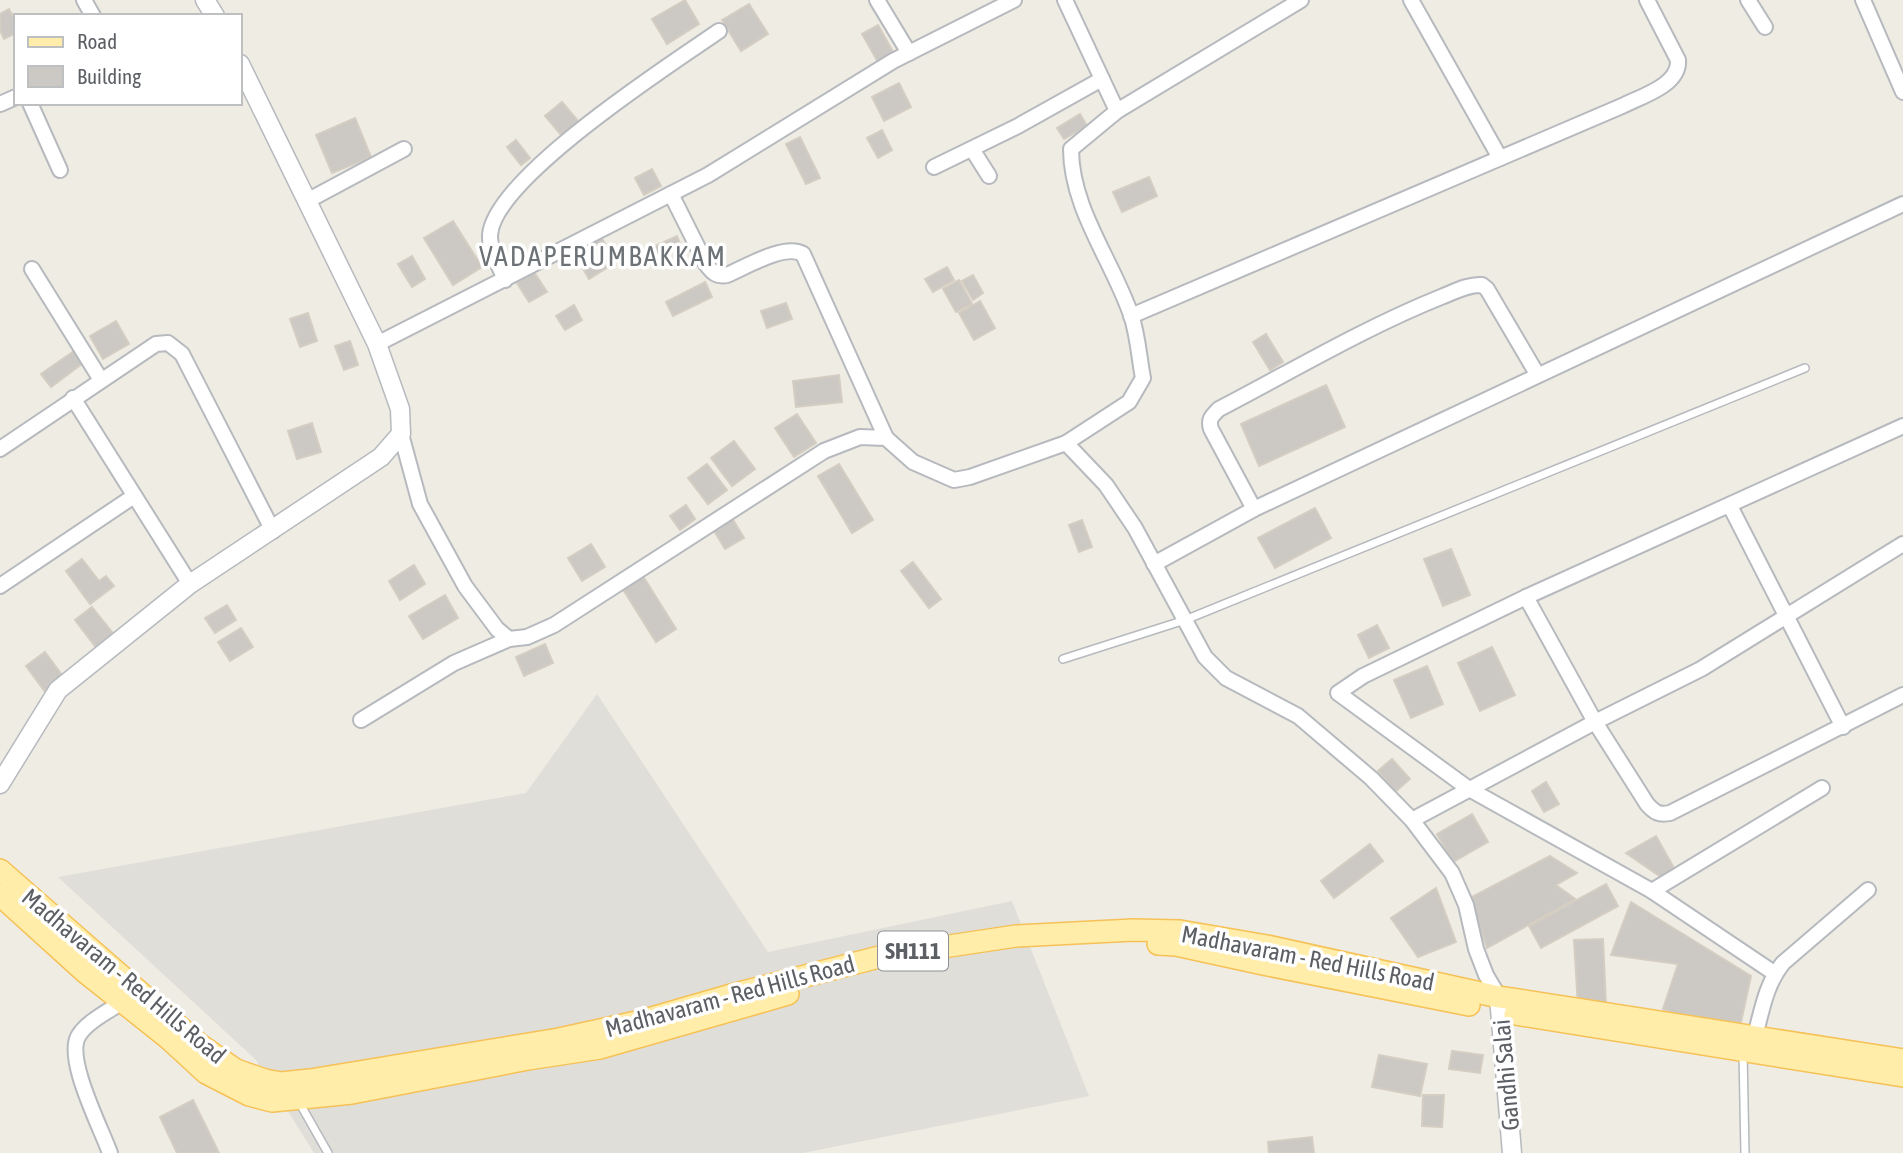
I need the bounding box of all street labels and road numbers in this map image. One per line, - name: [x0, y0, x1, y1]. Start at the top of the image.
- street label: Madhavaram - Red Hills Road: [17, 883, 231, 1069]
- street label: Madhavaram - Red Hills Road: [1179, 920, 1437, 996]
- road number: SH111: [878, 932, 948, 970]
- street label: Madhavaram - Red Hills Road: [602, 950, 858, 1042]
- street label: Gandhi Salai: [1488, 1018, 1524, 1132]

